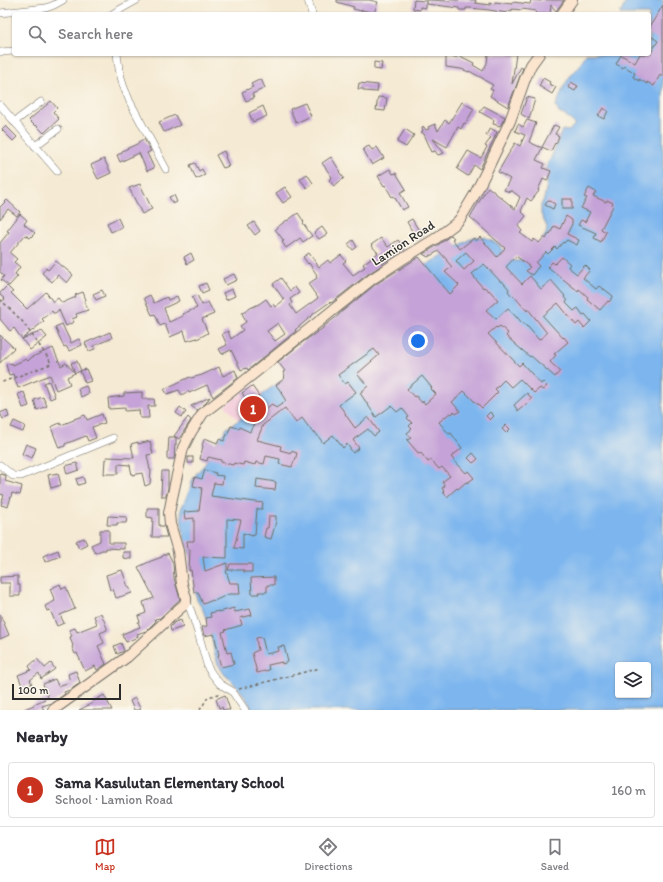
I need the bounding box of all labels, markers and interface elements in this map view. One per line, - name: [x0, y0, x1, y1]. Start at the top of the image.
- search box: [12, 12, 651, 56]
- icon: search: [26, 23, 48, 45]
- text: Search here: [58, 25, 133, 43]
- street label: Lamion Road: [369, 217, 437, 269]
- your location: [408, 331, 428, 351]
- pin: 1: [240, 394, 266, 424]
- map controls: [615, 662, 651, 698]
- button: layers: [615, 662, 651, 698]
- scale bar: [12, 682, 121, 701]
- text: 100 m: [18, 684, 48, 697]
- text: Nearby: [16, 726, 68, 746]
- text: Sama Kasulutan Elementary School: [55, 774, 284, 792]
- text: 1: [27, 783, 33, 798]
- text: 160 m: [611, 783, 646, 798]
- text: School · Lamion Road: [55, 792, 173, 807]
- tab: Map: [94, 836, 116, 873]
- tab: Directions: [304, 836, 353, 873]
- tab: Saved: [541, 836, 569, 873]

